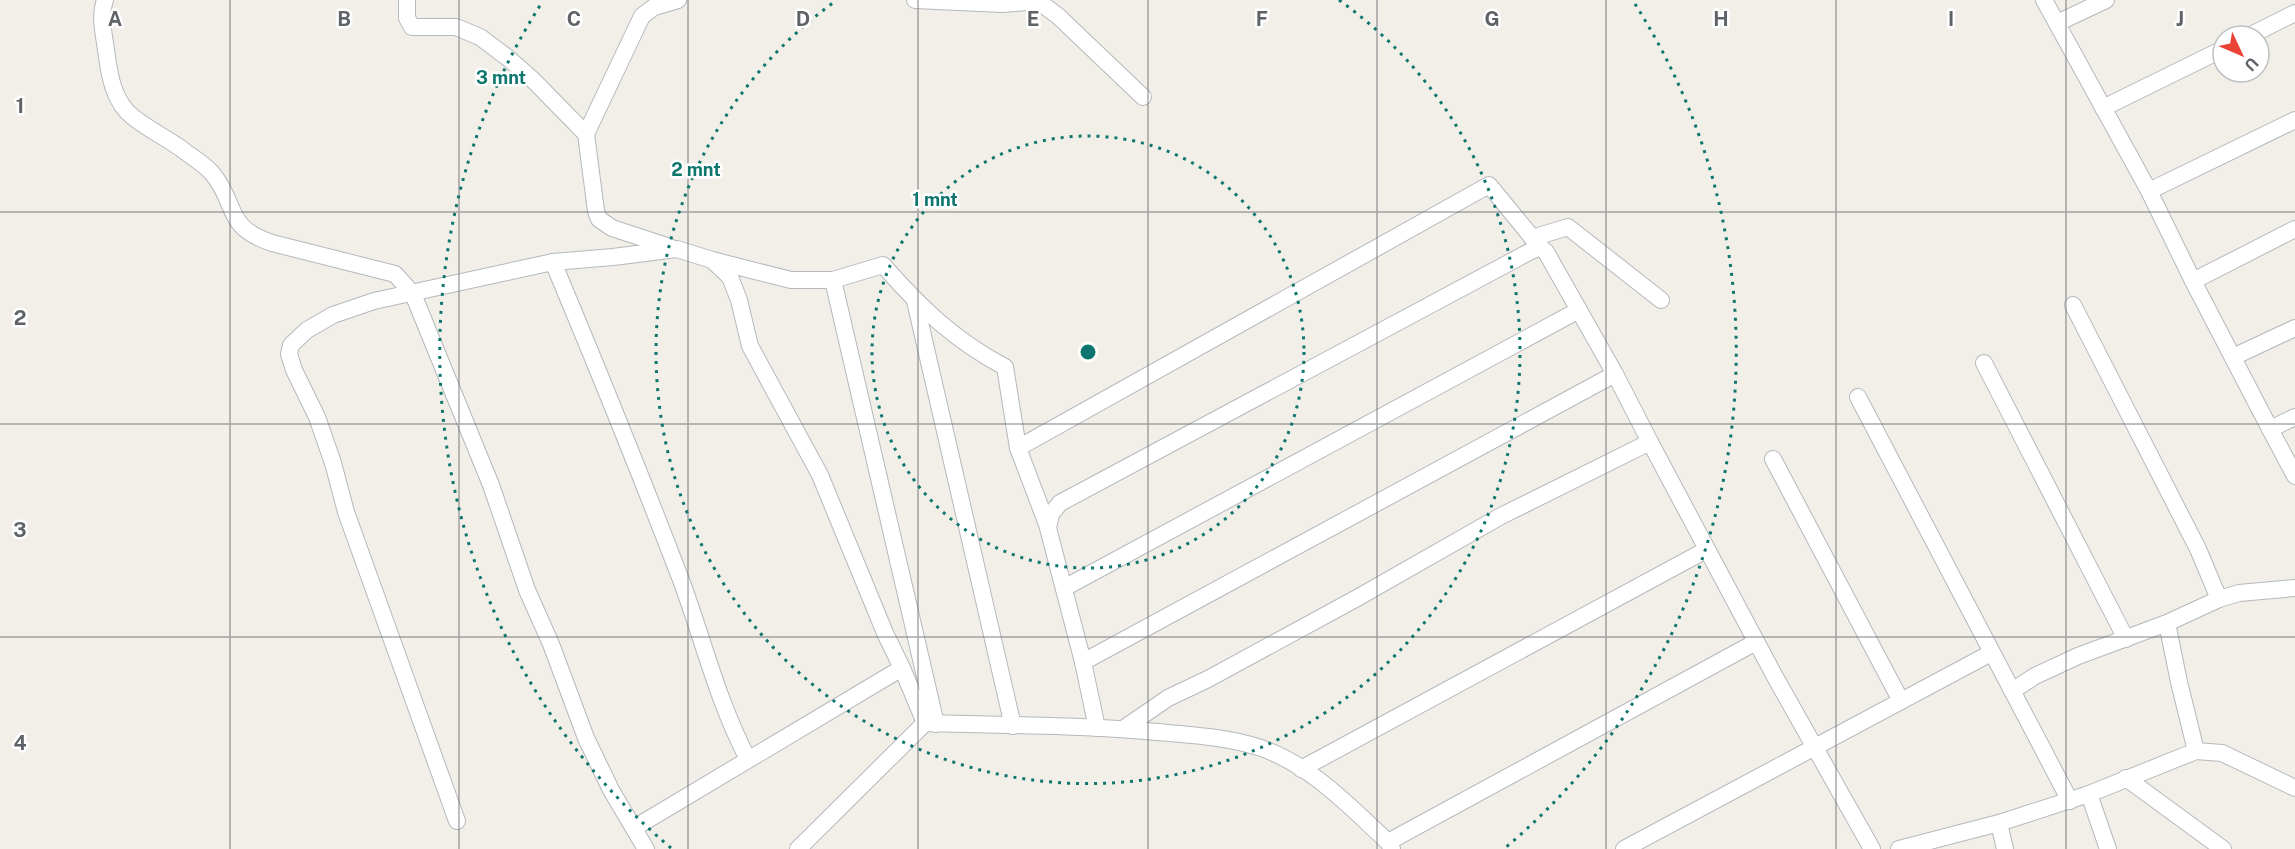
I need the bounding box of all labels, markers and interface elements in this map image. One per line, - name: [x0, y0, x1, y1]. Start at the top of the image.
- text: A: [108, 7, 122, 31]
- text: B: [337, 7, 351, 31]
- text: C: [567, 7, 581, 31]
- text: D: [796, 7, 810, 31]
- text: E: [1027, 7, 1039, 31]
- text: F: [1256, 7, 1268, 31]
- text: G: [1484, 7, 1500, 31]
- text: H: [1713, 7, 1729, 31]
- text: I: [1948, 7, 1954, 31]
- text: J: [2176, 7, 2184, 31]
- north arrow: [2211, 24, 2271, 84]
- text: U: [2241, 53, 2262, 75]
- text: 3 mnt: [476, 67, 526, 88]
- text: 1: [16, 94, 24, 118]
- text: 2 mnt: [671, 159, 721, 180]
- text: 1 mnt: [912, 189, 958, 210]
- text: 2: [14, 306, 26, 330]
- centre of rings: [1078, 342, 1098, 362]
- text: 3: [13, 518, 27, 542]
- text: 4: [13, 731, 27, 755]

